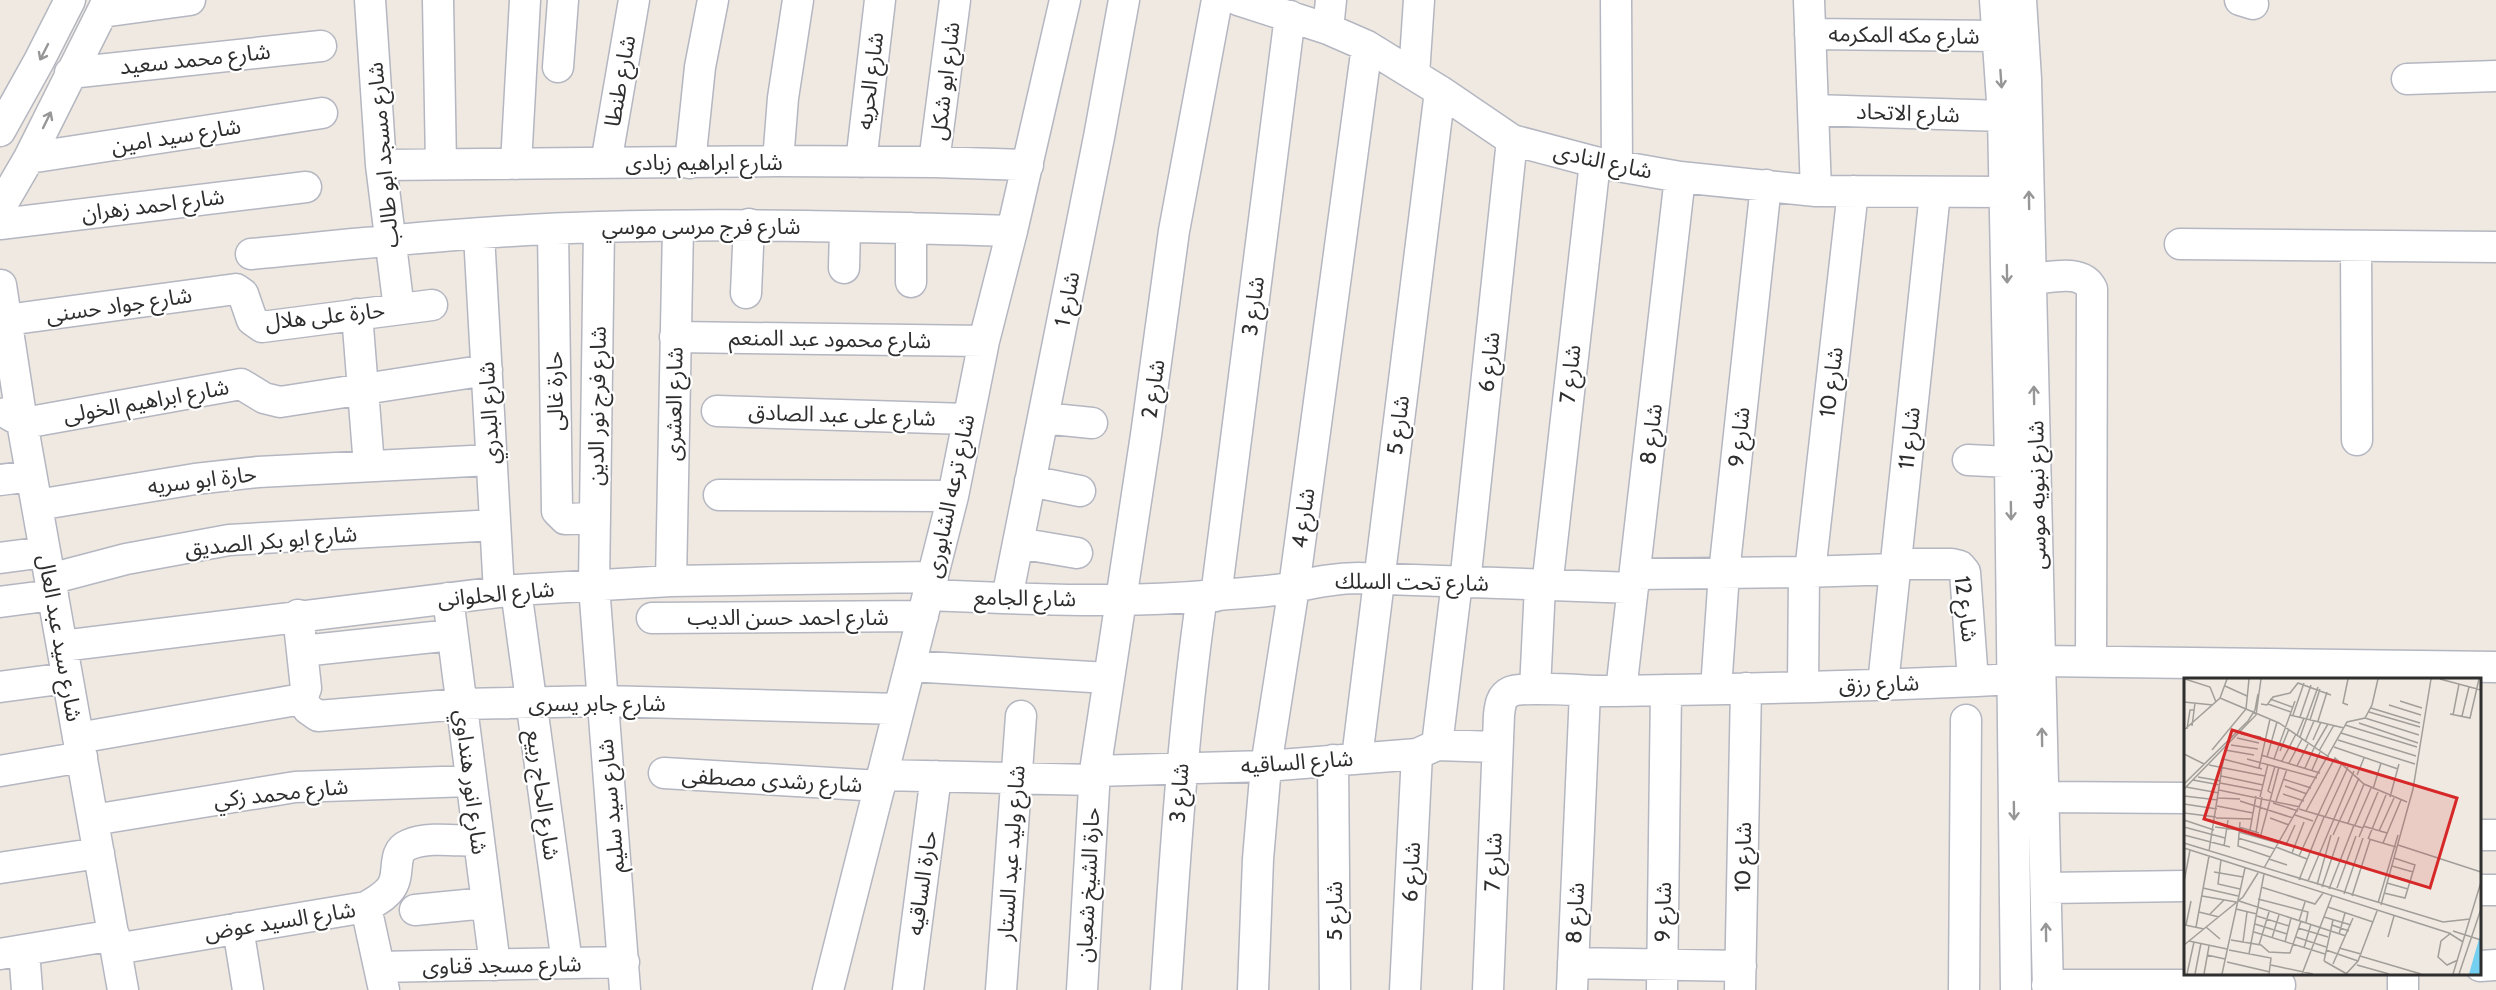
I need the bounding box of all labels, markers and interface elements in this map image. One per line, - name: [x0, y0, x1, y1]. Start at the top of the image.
- street label: شارع ابو شكل: [924, 20, 969, 142]
- street label: شارع مكه المكرمه: [1828, 20, 1980, 53]
- street label: شارع الحريه: [851, 31, 892, 132]
- street label: شارع طنطا: [599, 33, 644, 129]
- street label: شارع محمد سعيد: [118, 38, 272, 83]
- one-way arrow: [38, 43, 49, 61]
- street label: شارع مسجد ابو طالب: [361, 61, 408, 249]
- one-way arrow: [1996, 69, 2007, 89]
- street label: شارع الاتحاد: [1856, 98, 1960, 131]
- one-way arrow: [42, 111, 54, 129]
- street label: شارع سيد امين: [109, 112, 243, 163]
- street label: شارع النادى: [1551, 137, 1655, 188]
- street label: شارع ابراهيم زبادى: [625, 149, 783, 179]
- street label: شارع احمد زهران: [80, 183, 226, 230]
- one-way arrow: [2023, 190, 2035, 210]
- street label: شارع فرج مرسى موسي: [602, 213, 800, 243]
- one-way arrow: [2001, 264, 2012, 284]
- street label: شارع 1: [1048, 269, 1088, 329]
- street label: شارع 3: [1236, 275, 1273, 338]
- street label: شارع جواد حسنى: [44, 281, 194, 332]
- street label: حارة على هلال: [264, 296, 386, 336]
- street label: شارع محمود عبد المنعم: [729, 324, 931, 357]
- street label: شارع فرج نور الدين: [582, 326, 615, 486]
- street label: شارع 6: [1472, 331, 1509, 394]
- street label: شارع 7: [1553, 343, 1589, 405]
- street label: شارع 10: [1813, 345, 1852, 419]
- street label: شارع العشرى: [660, 347, 691, 461]
- street label: حارة غالى: [541, 351, 569, 431]
- street label: شارع 2: [1136, 358, 1173, 421]
- street label: شارع البدري: [473, 361, 508, 465]
- street label: شارع ابراهيم الخولى: [61, 373, 231, 432]
- one-way arrow: [2028, 385, 2040, 405]
- street label: شارع 5: [1381, 394, 1418, 457]
- street label: شارع على عبد الصادق: [748, 398, 936, 435]
- street label: شارع 8: [1634, 402, 1671, 466]
- street label: شارع 9: [1722, 406, 1759, 469]
- street label: شارع 11: [1892, 406, 1929, 471]
- street label: شارع ترعه الشابورى: [919, 412, 983, 581]
- street label: شارع نبويه موسى: [2022, 420, 2055, 570]
- street label: حارة ابو سريه: [146, 460, 258, 500]
- street label: شارع 4: [1285, 486, 1324, 550]
- one-way arrow: [2005, 501, 2017, 521]
- street label: شارع ابو بكر الصديق: [184, 520, 359, 565]
- street label: شارع سيد عبد العال: [29, 552, 88, 724]
- street label: شارع تحت السلك: [1335, 567, 1489, 600]
- street label: شارع 12: [1946, 574, 1983, 644]
- street label: شارع الحلوانى: [436, 575, 556, 616]
- street label: شارع الجامع: [974, 584, 1076, 615]
- street label: شارع احمد حسن الديب: [687, 604, 889, 634]
- street label: شارع رزق: [1838, 669, 1920, 702]
- inset map: [2184, 678, 2481, 975]
- street label: شارع جابر يسرى: [528, 690, 666, 720]
- street label: شارع انور هنداوي: [446, 708, 493, 857]
- one-way arrow: [2037, 727, 2048, 747]
- street label: شارع الحاج ربيع: [518, 728, 566, 862]
- street label: شارع سيد سليم: [592, 738, 633, 874]
- street label: شارع الساقيه: [1240, 745, 1354, 782]
- street label: شارع رشدى مصطفى: [681, 762, 863, 801]
- street label: شارع 3: [1163, 762, 1198, 824]
- street label: شارع وليد عبد الستار: [991, 764, 1034, 943]
- street label: شارع محمد زكي: [212, 773, 350, 817]
- one-way arrow: [2008, 801, 2020, 821]
- street label: حارة الشيخ شعبان: [1070, 807, 1109, 963]
- street label: شارع 10: [1729, 822, 1760, 892]
- street label: حارة الساقيه: [901, 829, 943, 937]
- street label: شارع 7: [1478, 832, 1511, 892]
- street label: شارع 6: [1396, 841, 1429, 903]
- street label: شارع 5: [1321, 881, 1351, 941]
- street label: شارع 8: [1560, 882, 1593, 944]
- street label: شارع 9: [1649, 882, 1680, 942]
- street label: شارع السيد عوض: [203, 896, 358, 949]
- one-way arrow: [2041, 922, 2052, 942]
- street label: شارع مسجد قناوى: [422, 950, 582, 983]

